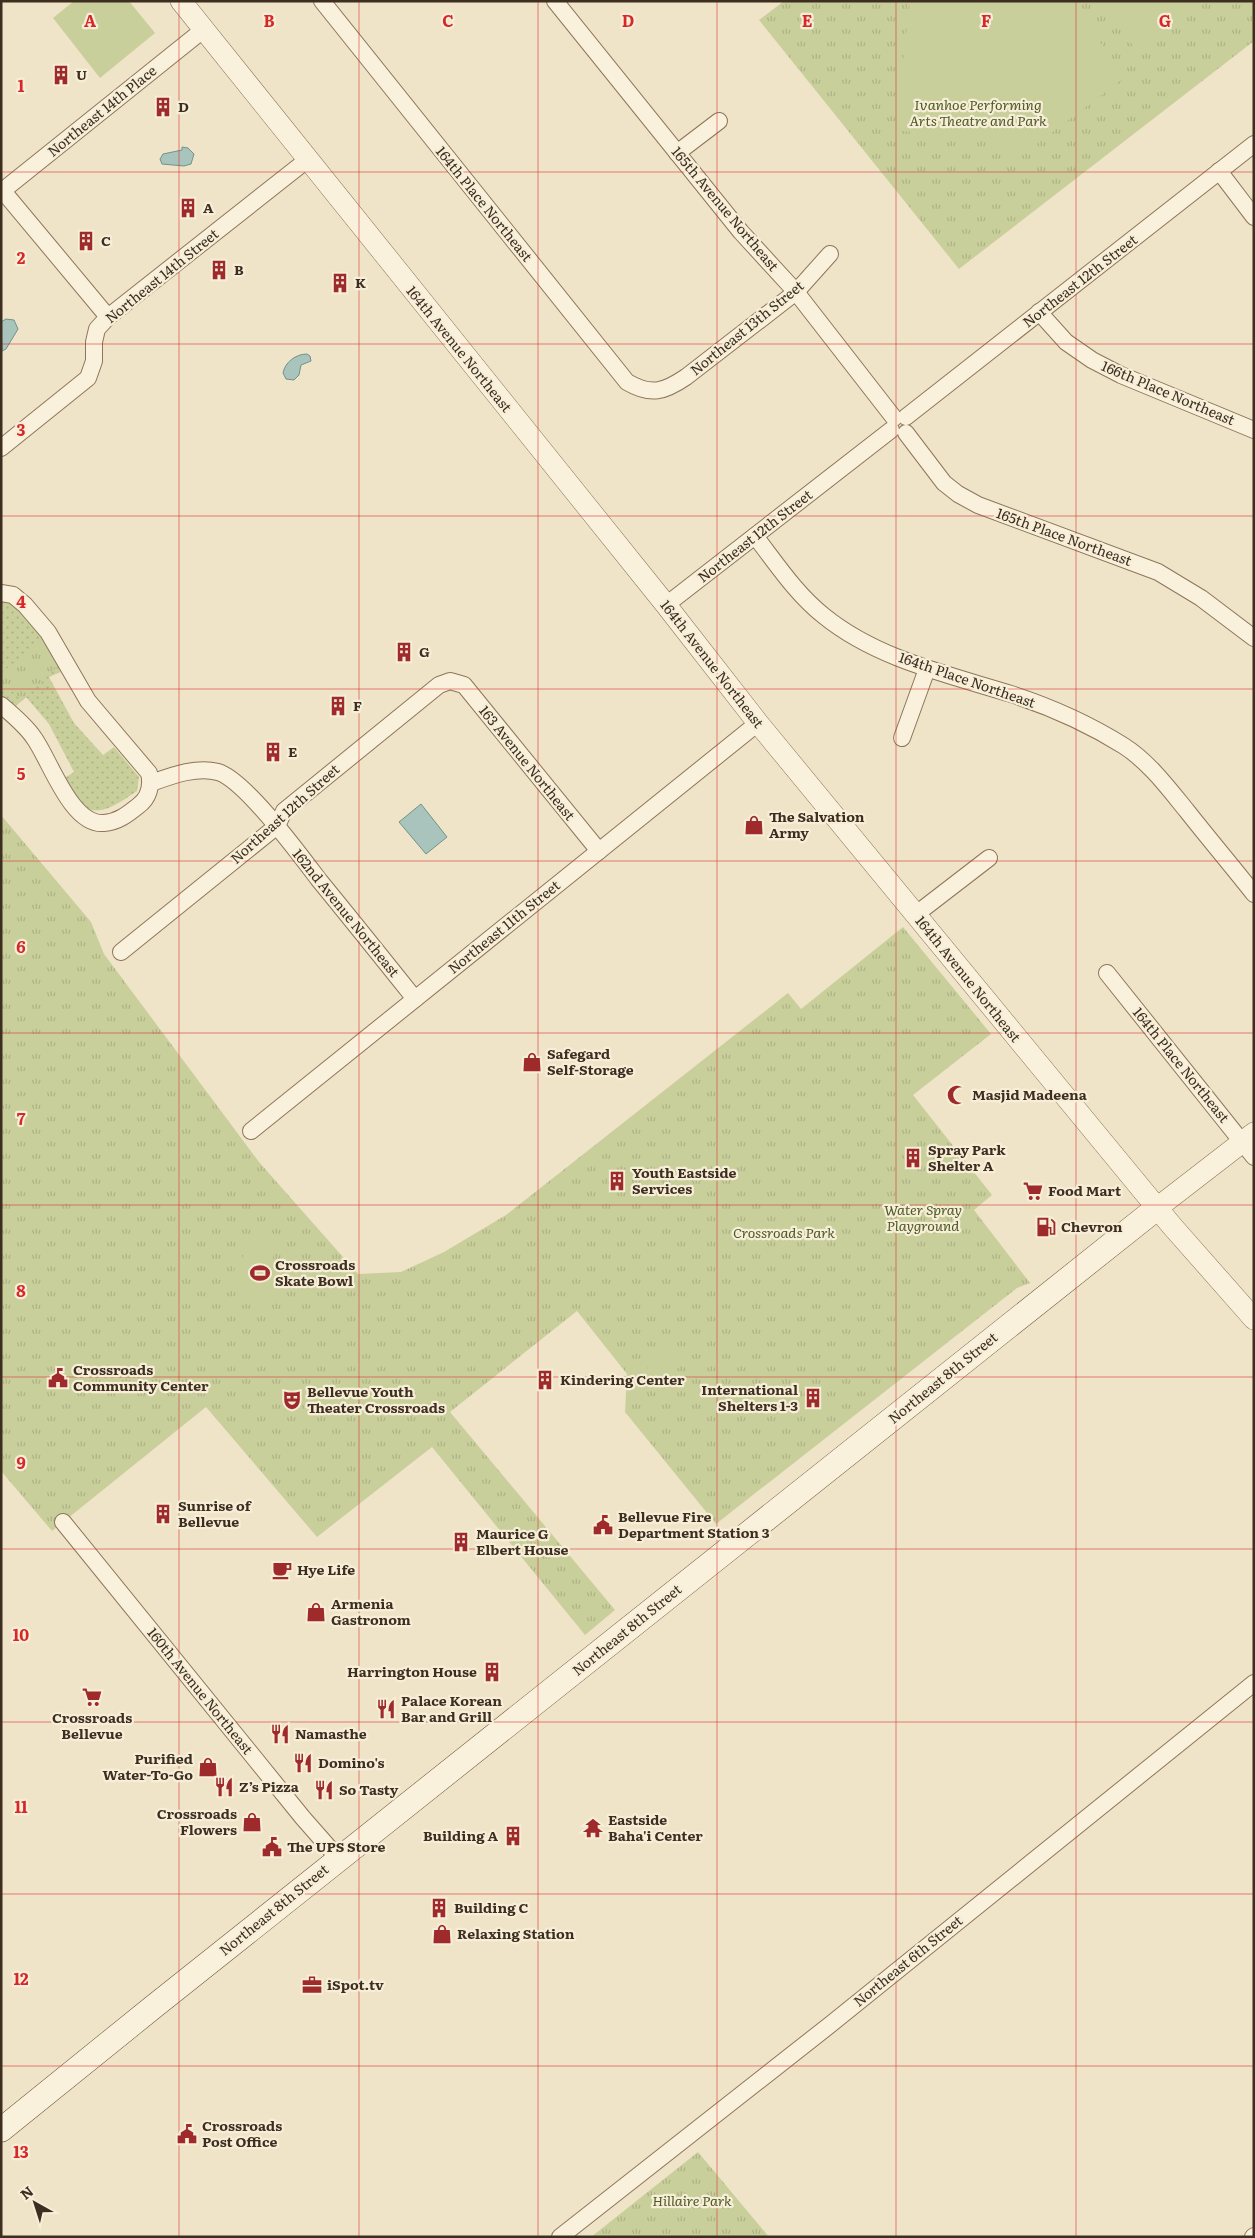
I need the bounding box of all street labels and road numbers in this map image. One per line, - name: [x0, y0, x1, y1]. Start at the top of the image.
- street label: Northeast 14th Place: [43, 60, 160, 161]
- street label: 164th Place Northeast: [432, 141, 538, 266]
- street label: 165th Avenue Northeast: [668, 142, 784, 275]
- street label: Northeast 14th Street: [100, 223, 223, 327]
- street label: Northeast 12th Street: [1018, 229, 1141, 331]
- street label: Northeast 13th Street: [685, 275, 808, 379]
- street label: 164th Avenue Northeast: [402, 281, 517, 416]
- street label: 166th Place Northeast: [1099, 355, 1238, 429]
- street label: Northeast 12th Street: [693, 484, 816, 586]
- street label: 165th Place Northeast: [994, 502, 1135, 570]
- street label: 164th Avenue Northeast: [656, 595, 769, 732]
- street label: 164th Place Northeast: [896, 646, 1039, 712]
- street label: 163 Avenue Northeast: [475, 701, 581, 824]
- street label: Northeast 12th Street: [225, 759, 343, 868]
- street label: 162nd Avenue Northeast: [289, 844, 405, 981]
- street label: Northeast 11th Street: [443, 874, 564, 978]
- street label: 164th Avenue Northeast: [911, 911, 1026, 1046]
- street label: 164th Place Northeast: [1129, 1002, 1235, 1127]
- street label: Northeast 8th Street: [883, 1327, 1002, 1428]
- street label: Northeast 8th Street: [567, 1579, 686, 1680]
- street label: 160th Avenue Northeast: [143, 1623, 258, 1758]
- street label: Northeast 8th Street: [214, 1859, 333, 1960]
- street label: Northeast 6th Street: [849, 1910, 966, 2011]

